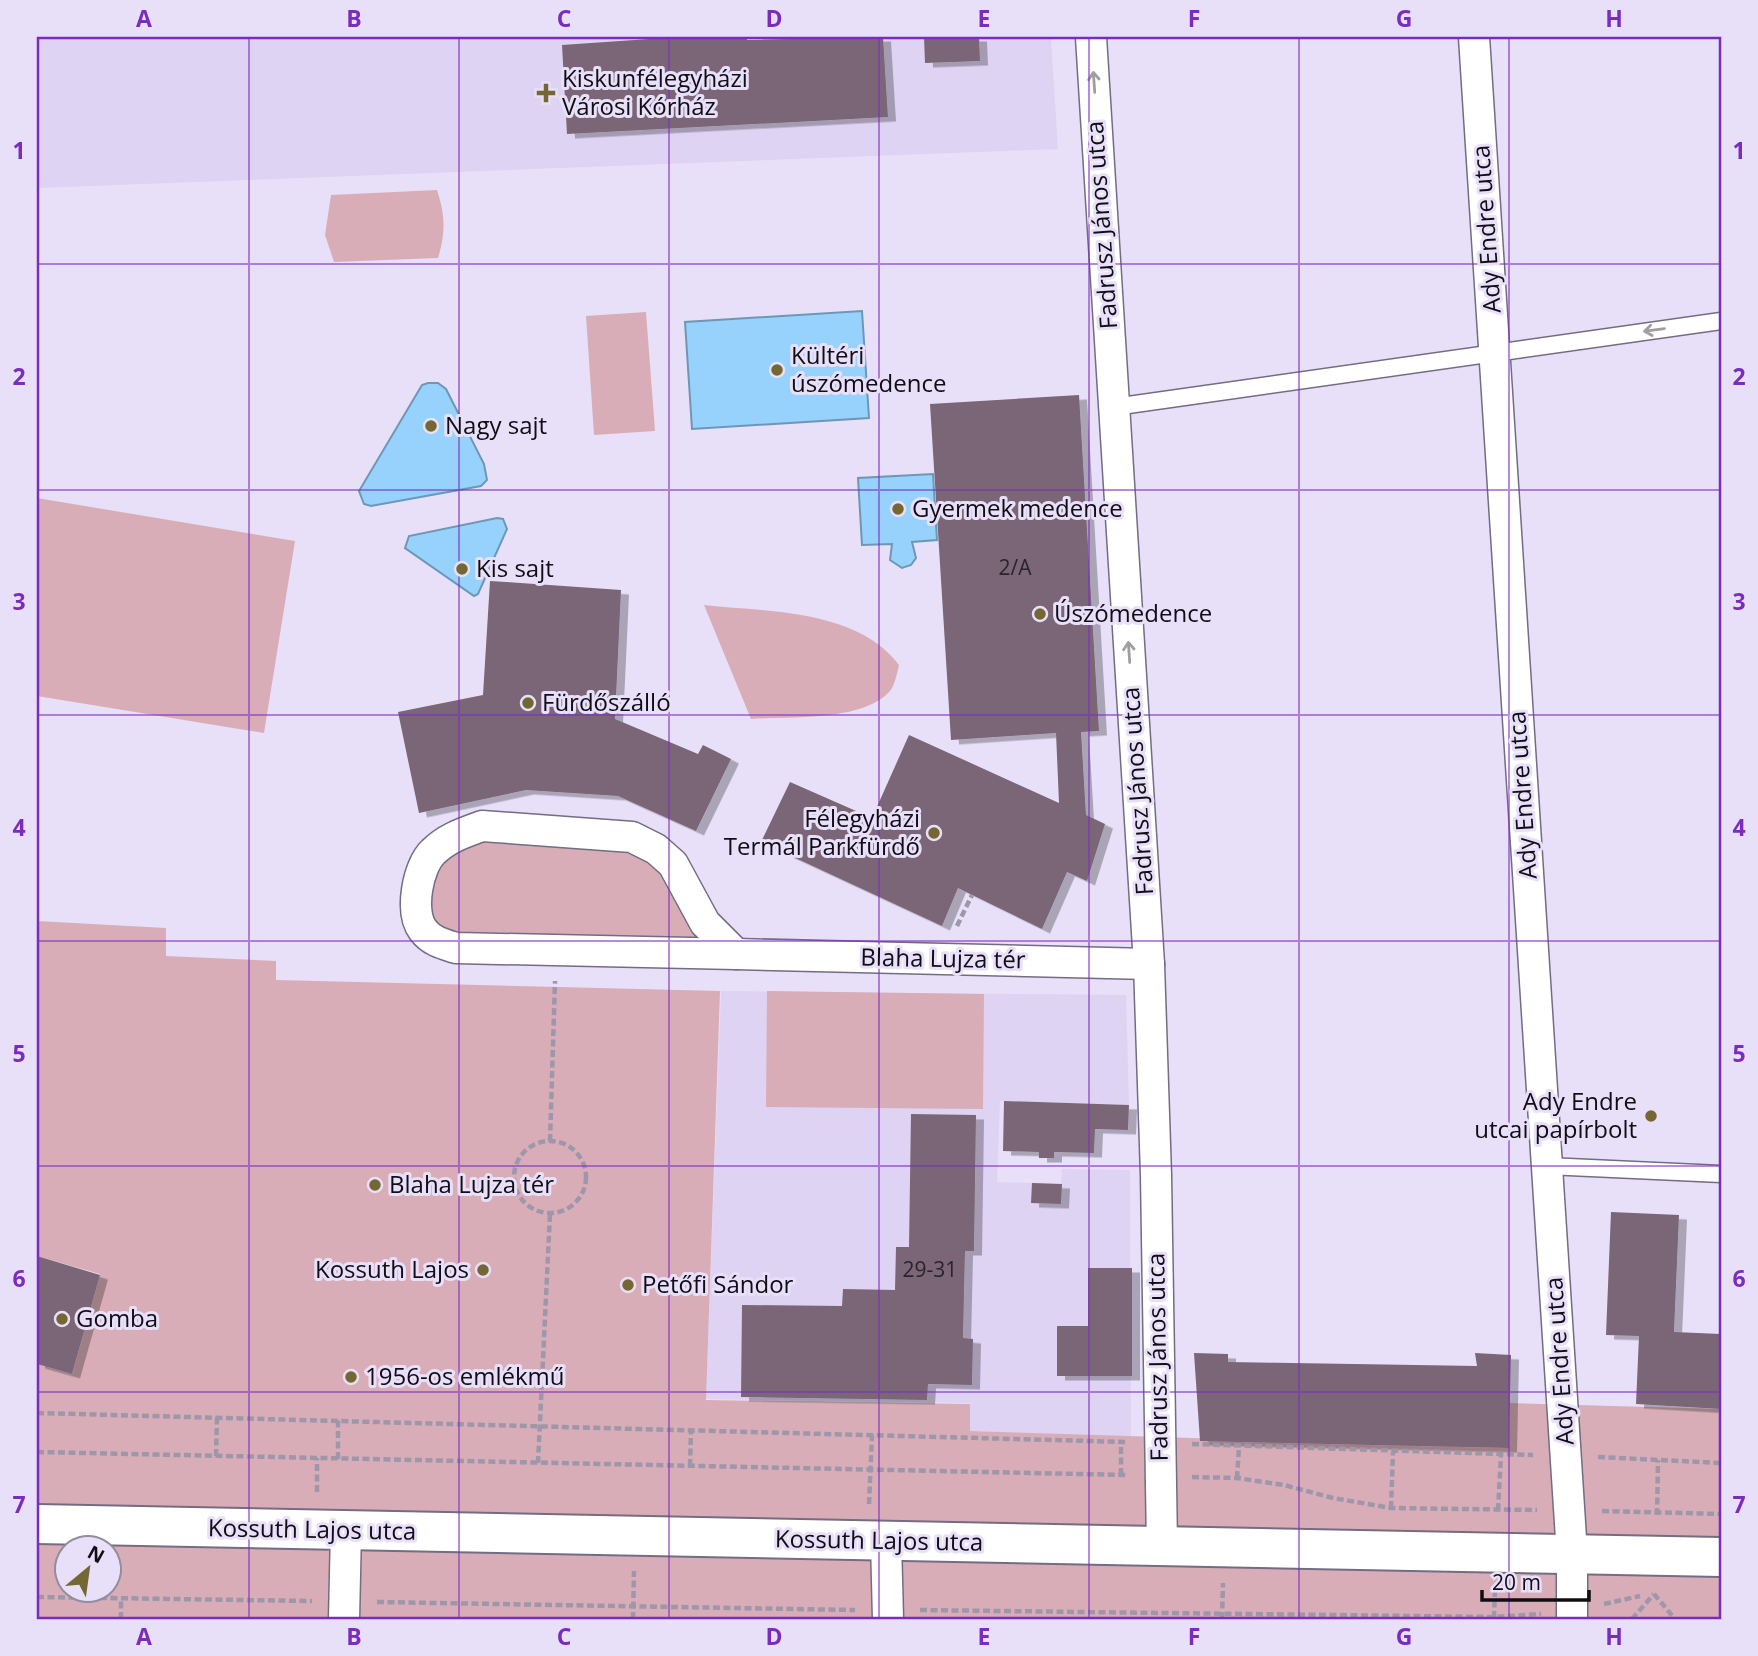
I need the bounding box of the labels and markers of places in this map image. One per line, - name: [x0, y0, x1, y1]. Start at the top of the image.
- place label: Kiskunfélegyházi Városi Kórház: [562, 61, 748, 122]
- marker: Kiskunfélegyházi Városi Kórház: [536, 83, 556, 103]
- place label: Kültéri úszómedence: [791, 338, 946, 399]
- marker: Kültéri úszómedence: [769, 362, 785, 378]
- place label: Nagy sajt: [445, 408, 547, 441]
- marker: Nagy sajt: [423, 418, 439, 434]
- place label: Gyermek medence: [912, 491, 1123, 524]
- marker: Gyermek medence: [890, 501, 906, 517]
- place label: Kis sajt: [476, 551, 554, 584]
- marker: Kis sajt: [454, 561, 470, 577]
- place label: Úszómedence: [1054, 596, 1212, 629]
- marker: Úszómedence: [1032, 606, 1048, 622]
- place label: Fürdőszálló: [542, 685, 671, 718]
- marker: Fürdőszálló: [520, 695, 536, 711]
- place label: Félegyházi Termál Parkfürdő: [724, 801, 920, 862]
- marker: Félegyházi Termál Parkfürdő: [926, 825, 942, 841]
- place label: Ady Endre utcai papírbolt: [1474, 1084, 1637, 1145]
- marker: Ady Endre utcai papírbolt: [1643, 1108, 1659, 1124]
- place label: Blaha Lujza tér: [389, 1167, 554, 1200]
- marker: Blaha Lujza tér: [367, 1177, 383, 1193]
- place label: Kossuth Lajos: [315, 1252, 469, 1285]
- marker: Kossuth Lajos: [475, 1262, 491, 1278]
- place label: Petőfi Sándor: [642, 1267, 794, 1300]
- marker: Petőfi Sándor: [620, 1277, 636, 1293]
- place label: Gomba: [76, 1301, 158, 1334]
- marker: Gomba: [54, 1311, 70, 1327]
- place label: 1956-os emlékmű: [365, 1359, 565, 1392]
- marker: 1956-os emlékmű: [343, 1369, 359, 1385]

